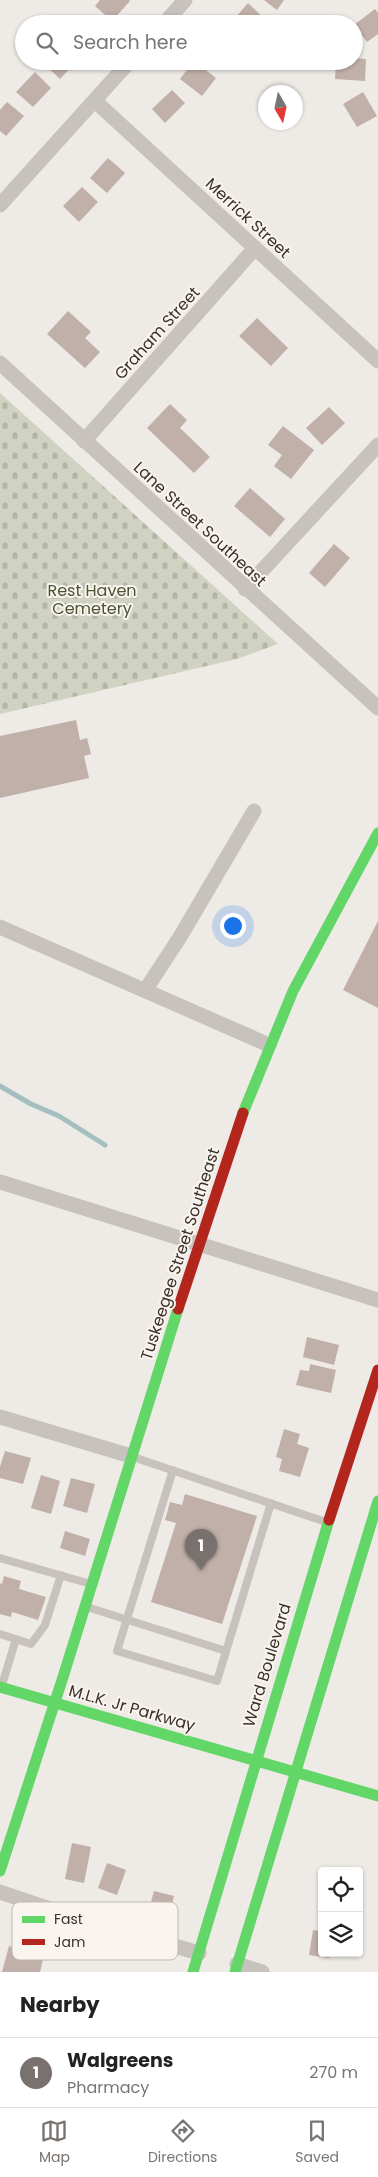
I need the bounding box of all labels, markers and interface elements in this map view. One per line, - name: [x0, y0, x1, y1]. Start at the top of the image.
- search box: [15, 15, 363, 70]
- icon: search: [33, 29, 61, 57]
- text: Search here: [73, 29, 187, 56]
- north arrow: [258, 85, 303, 130]
- street label: Merrick Street: [200, 173, 296, 264]
- street label: Graham Street: [109, 281, 205, 384]
- street label: Lane Street Southeast: [128, 456, 272, 592]
- park label: Rest Haven Cemetery: [47, 579, 137, 620]
- your location: [220, 913, 246, 939]
- street label: Tuskeegee Street Southeast: [135, 1145, 225, 1363]
- pin: 1: [185, 1529, 217, 1570]
- street label: Ward Boulevard: [237, 1600, 297, 1730]
- street label: M.L.K. Jr Parkway: [66, 1679, 198, 1737]
- map controls: [318, 1867, 363, 1957]
- button: locate: [318, 1867, 363, 1912]
- legend: [12, 1902, 178, 1960]
- text: Fast: [54, 1909, 83, 1929]
- button: layers: [318, 1912, 363, 1957]
- text: Jam: [54, 1932, 85, 1952]
- text: Nearby: [20, 1990, 100, 2019]
- text: Walgreens: [67, 2047, 173, 2074]
- text: 1: [33, 2061, 39, 2084]
- text: 270 m: [309, 2061, 358, 2084]
- text: Pharmacy: [67, 2076, 149, 2099]
- tab: Map: [39, 2117, 70, 2168]
- tab: Directions: [148, 2117, 217, 2168]
- tab: Saved: [295, 2117, 339, 2168]

